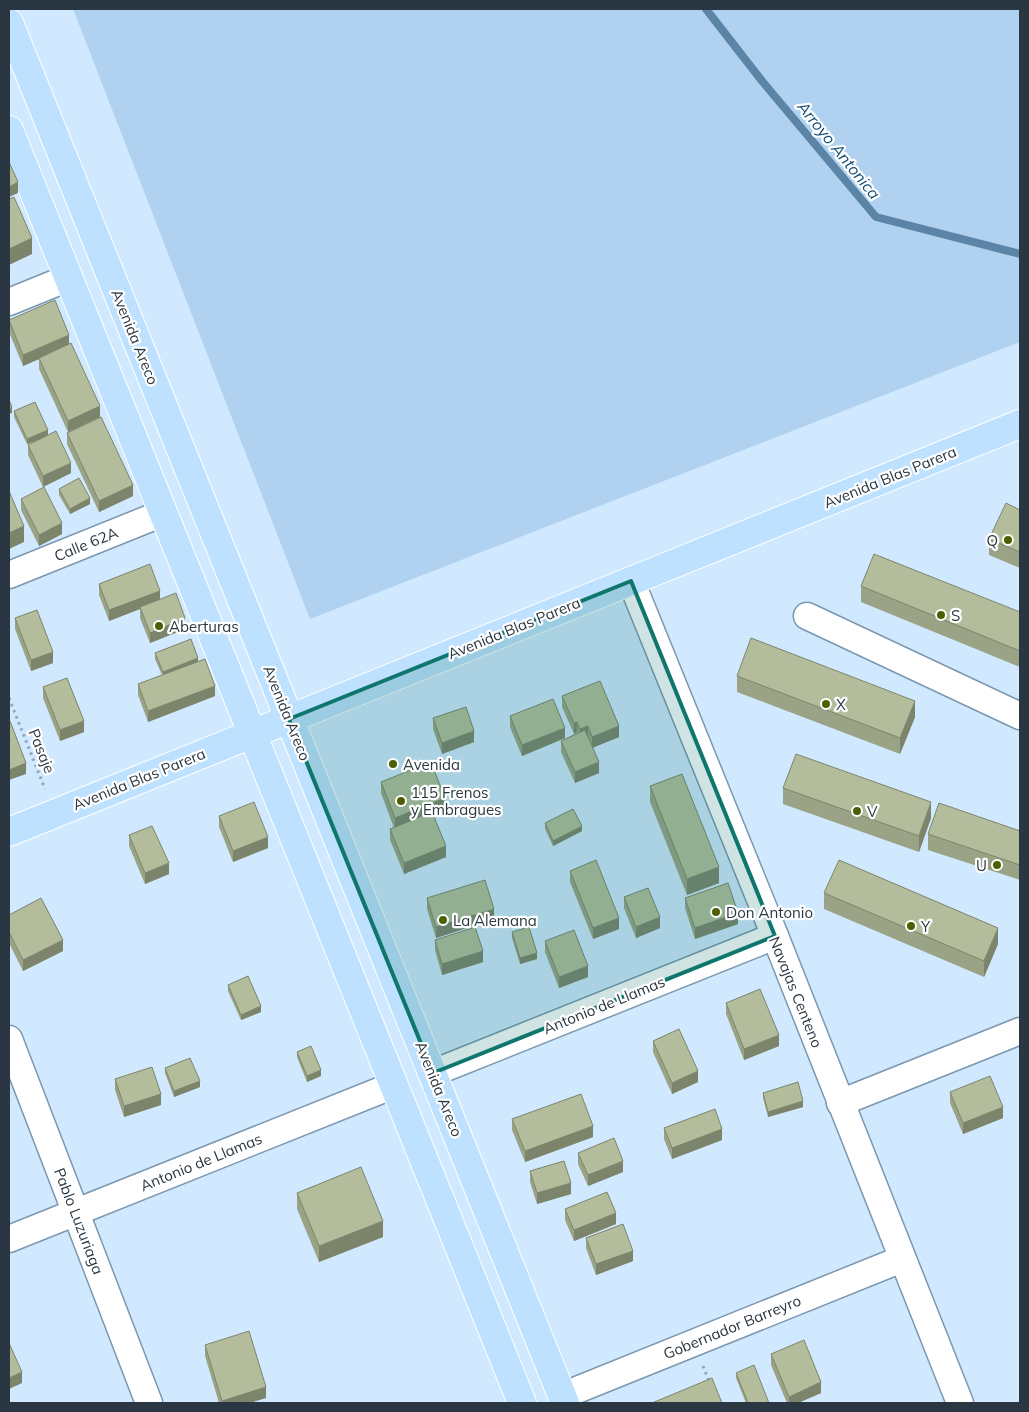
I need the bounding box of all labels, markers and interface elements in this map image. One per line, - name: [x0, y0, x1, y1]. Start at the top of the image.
- water label: Arroyo Antonica: [793, 96, 885, 203]
- street label: Avenida Areco: [107, 286, 163, 388]
- street label: Avenida Blas Parera: [821, 442, 959, 512]
- street label: Calle 62A: [51, 523, 121, 565]
- place label: Q: [986, 531, 998, 550]
- marker: Q: [1002, 534, 1014, 546]
- street label: Avenida Blas Parera: [445, 593, 583, 663]
- place label: S: [951, 606, 960, 625]
- marker: S: [935, 609, 947, 621]
- place label: Aberturas: [169, 617, 239, 636]
- marker: Aberturas: [153, 620, 165, 632]
- street label: Avenida Areco: [259, 662, 315, 764]
- place label: X: [836, 695, 846, 714]
- marker: X: [820, 698, 832, 710]
- street label: Pasaje: [24, 726, 60, 776]
- street label: Avenida Blas Parera: [70, 744, 208, 814]
- place label: Avenida: [403, 755, 460, 774]
- marker: Avenida: [387, 758, 399, 770]
- place label: 115 Frenos y Embragues: [411, 783, 502, 819]
- marker: 115 Frenos y Embragues: [395, 795, 407, 807]
- place label: V: [867, 802, 878, 821]
- marker: V: [851, 805, 863, 817]
- place label: U: [976, 856, 987, 875]
- marker: U: [991, 859, 1003, 871]
- place label: Don Antonio: [726, 903, 813, 922]
- marker: Don Antonio: [710, 906, 722, 918]
- place label: La Alemana: [453, 911, 537, 930]
- marker: La Alemana: [437, 914, 449, 926]
- place label: Y: [920, 917, 931, 936]
- marker: Y: [905, 920, 917, 932]
- street label: Navajas Centeno: [765, 934, 827, 1050]
- street label: Antonio de Llamas: [540, 972, 668, 1038]
- street label: Avenida Areco: [411, 1038, 467, 1140]
- street label: Antonio de Llamas: [137, 1129, 265, 1195]
- street label: Pablo Luzuriaga: [50, 1165, 108, 1277]
- street label: Gobernador Barreyro: [660, 1291, 804, 1363]

